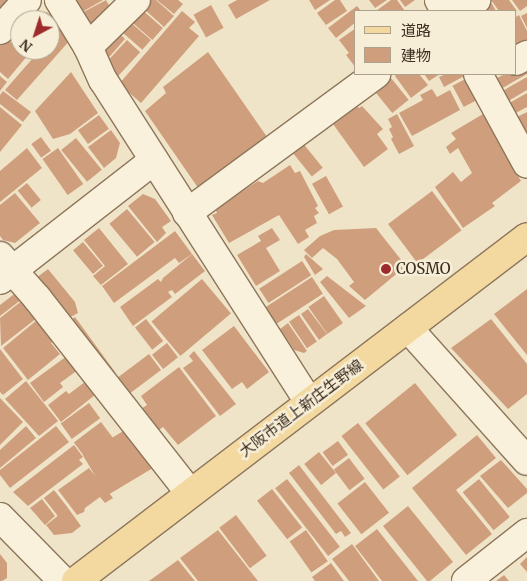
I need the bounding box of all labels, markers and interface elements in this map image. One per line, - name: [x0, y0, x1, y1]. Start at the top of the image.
- north arrow: [10, 10, 60, 60]
- legend: [354, 10, 517, 75]
- text: 道路: [401, 21, 431, 40]
- text: N: [16, 35, 36, 56]
- text: 建物: [401, 46, 431, 65]
- place label: COSMO: [396, 260, 451, 278]
- marker: COSMO: [380, 263, 392, 275]
- street label: 大阪市道上新庄生野線: [236, 356, 366, 460]

